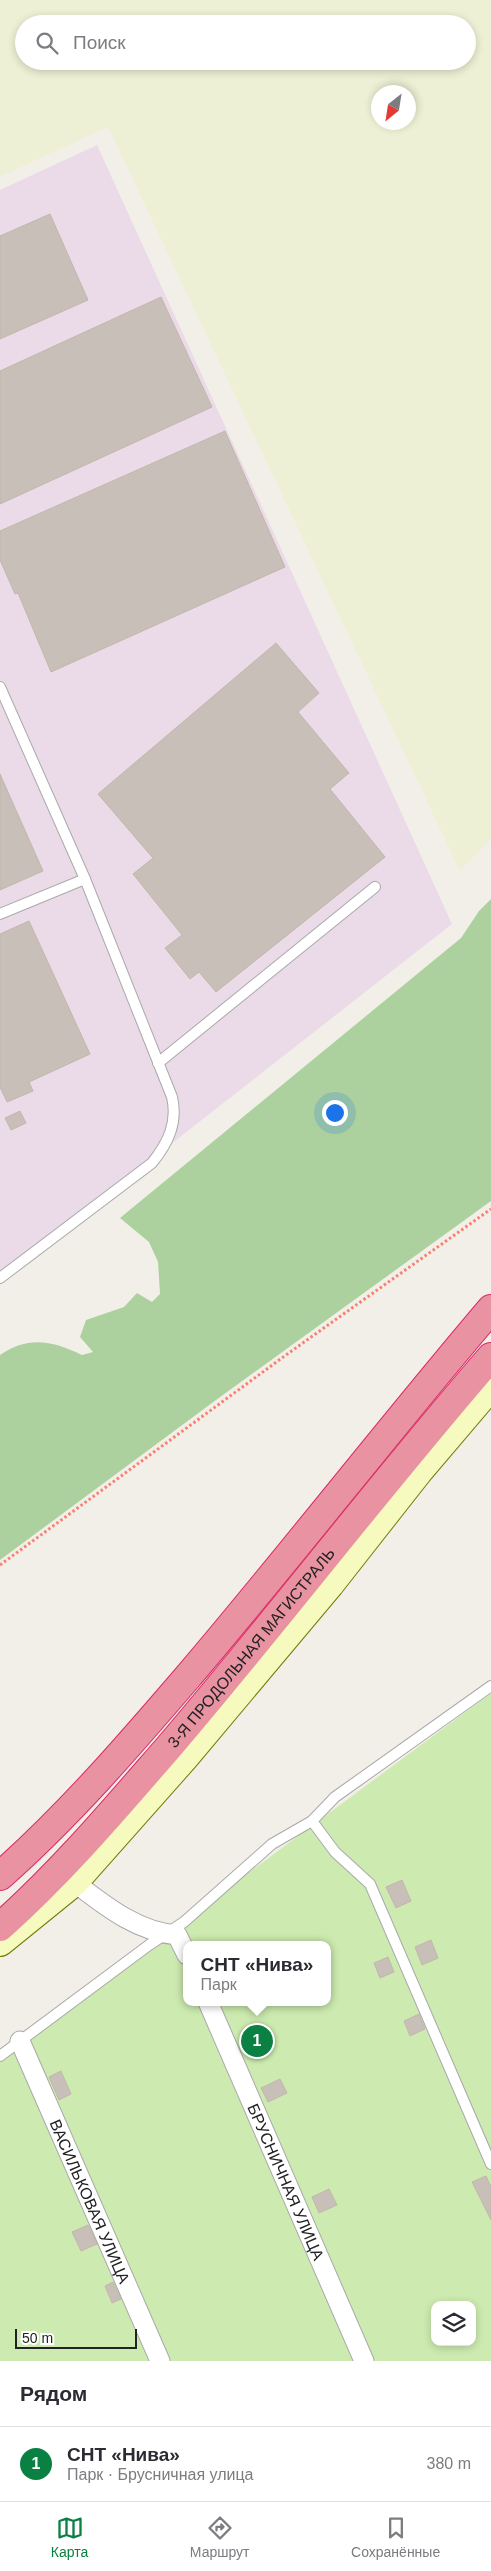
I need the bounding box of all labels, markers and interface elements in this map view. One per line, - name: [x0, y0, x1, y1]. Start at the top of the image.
- search box: [15, 15, 476, 70]
- icon: search: [33, 29, 61, 57]
- text: Поиск: [73, 32, 126, 53]
- north arrow: [371, 85, 416, 130]
- your location: [322, 1100, 348, 1126]
- street label: 3-Я ПРОДОЛЬНАЯ МАГИСТРАЛЬ: [164, 1544, 338, 1751]
- popup: [183, 1941, 331, 2006]
- text: СНТ «Нива»: [201, 1954, 313, 1975]
- text: Парк: [201, 1976, 237, 1993]
- pin: 1: [241, 2022, 273, 2060]
- street label: БРУСНИЧНАЯ УЛИЦА: [245, 2101, 328, 2263]
- street label: ВАСИЛЬКОВАЯ УЛИЦА: [47, 2117, 134, 2286]
- map controls: [431, 2301, 476, 2346]
- button: layers: [431, 2301, 476, 2346]
- scale bar: [15, 2326, 138, 2349]
- text: 50 m: [22, 2330, 53, 2346]
- text: Рядом: [20, 2382, 87, 2405]
- text: СНТ «Нива»: [67, 2444, 180, 2465]
- text: 1: [32, 2455, 40, 2472]
- text: 380 m: [427, 2455, 471, 2472]
- text: Парк · Брусничная улица: [67, 2466, 254, 2483]
- tab: Карта: [51, 2514, 88, 2560]
- tab: Маршрут: [190, 2514, 249, 2560]
- tab: Сохранённые: [351, 2514, 440, 2560]

